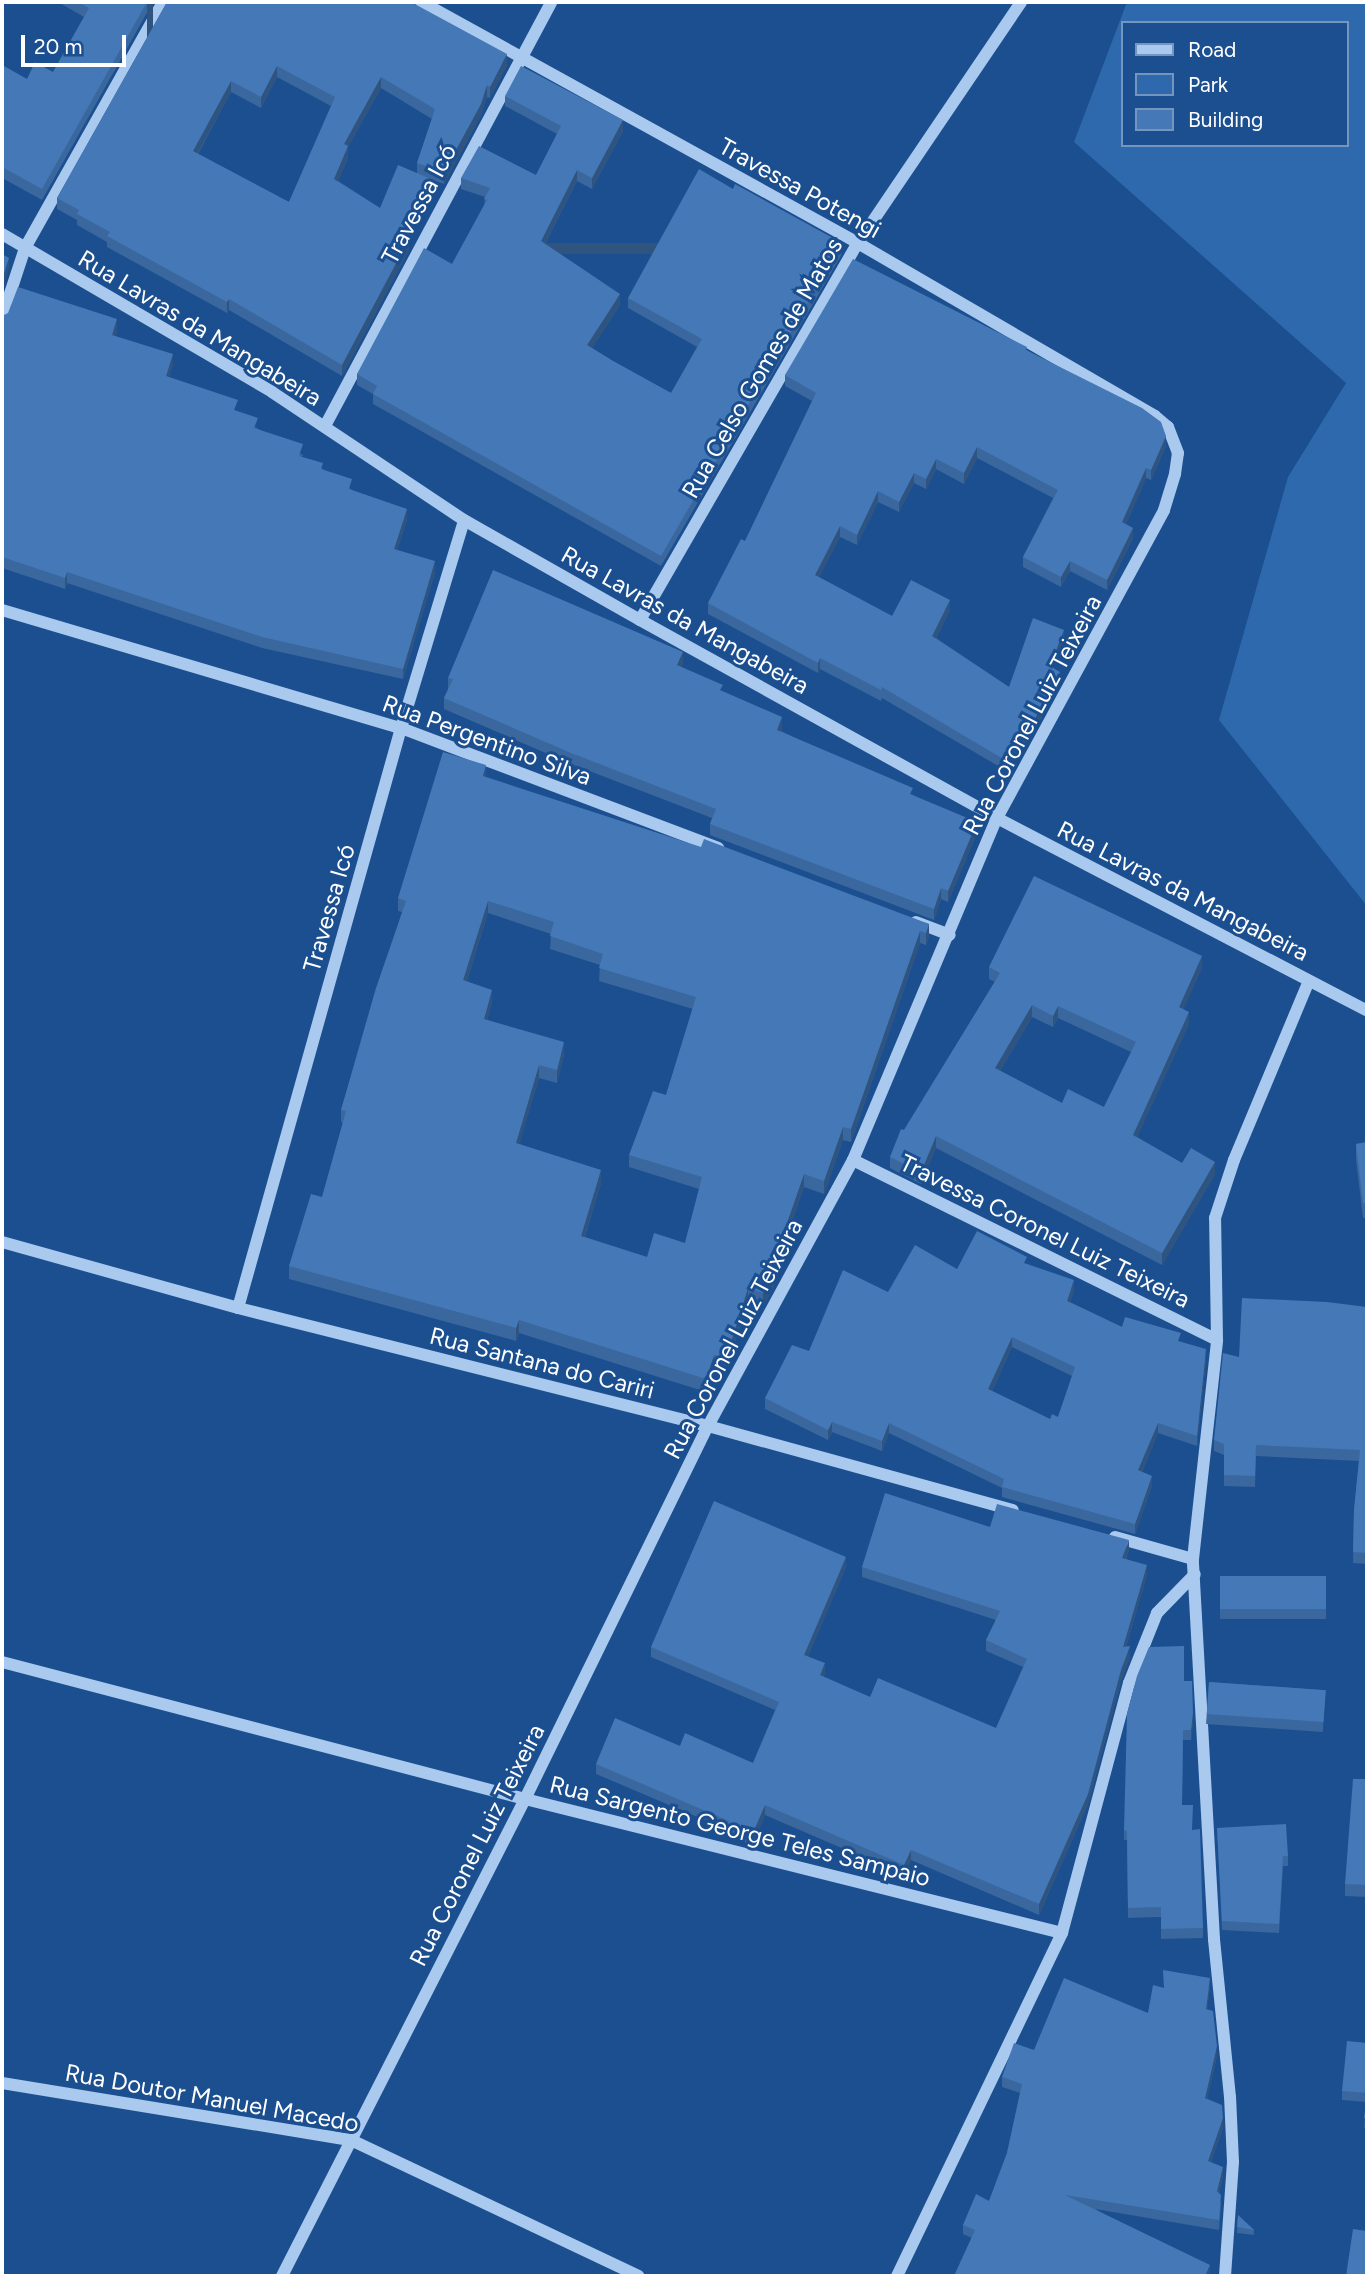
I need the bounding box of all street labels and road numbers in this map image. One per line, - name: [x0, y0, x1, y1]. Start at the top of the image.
- street label: Travessa Potengi: [714, 132, 886, 244]
- street label: Travessa Icó: [375, 139, 463, 269]
- street label: Rua Celso Gomes de Matos: [676, 233, 848, 503]
- street label: Rua Lavras da Mangabeira: [73, 244, 327, 412]
- street label: Rua Lavras da Mangabeira: [556, 540, 814, 700]
- street label: Rua Coronel Luiz Teixeira: [957, 590, 1107, 840]
- street label: Rua Pergentino Silva: [379, 689, 595, 791]
- street label: Rua Lavras da Mangabeira: [1052, 815, 1314, 967]
- street label: Travessa Icó: [297, 841, 361, 975]
- street label: Travessa Coronel Luiz Teixeira: [895, 1148, 1195, 1314]
- street label: Rua Coronel Luiz Teixeira: [658, 1214, 808, 1464]
- street label: Rua Santana do Cariri: [427, 1321, 657, 1405]
- street label: Rua Coronel Luiz Teixeira: [403, 1719, 551, 1971]
- street label: Rua Sargento George Teles Sampaio: [547, 1770, 933, 1892]
- street label: Rua Doutor Manuel Macedo: [63, 2058, 361, 2138]

